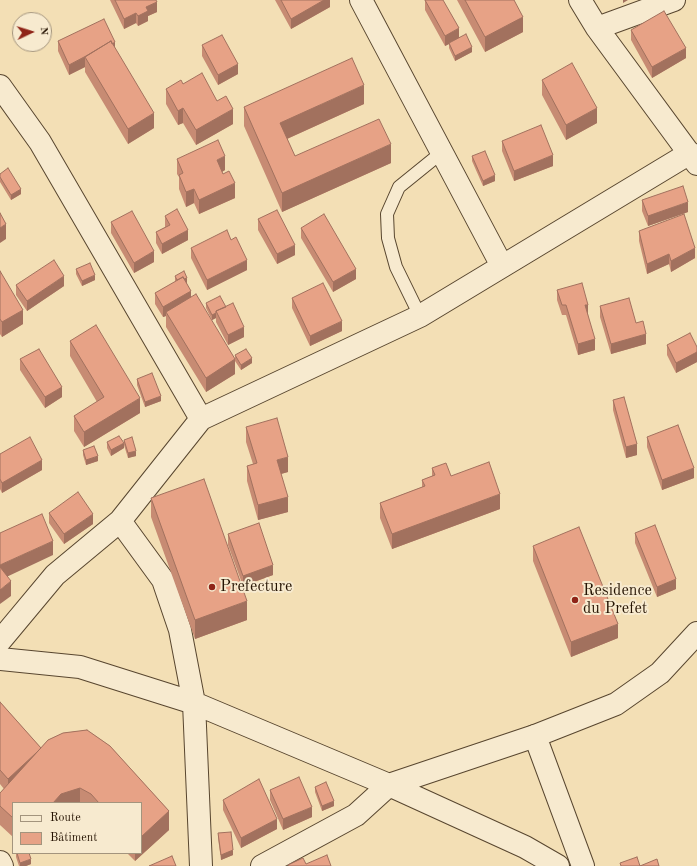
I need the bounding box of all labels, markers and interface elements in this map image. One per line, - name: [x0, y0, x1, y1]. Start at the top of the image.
- north arrow: [12, 12, 52, 52]
- text: N: [38, 27, 49, 36]
- place label: Prefecture: [220, 577, 292, 597]
- place label: Residence du Prefet: [583, 581, 652, 619]
- marker: Prefecture: [207, 582, 217, 592]
- marker: Residence du Prefet: [570, 595, 580, 605]
- legend: [12, 802, 142, 854]
- text: Route: [50, 812, 81, 824]
- text: Bâtiment: [50, 832, 97, 844]

